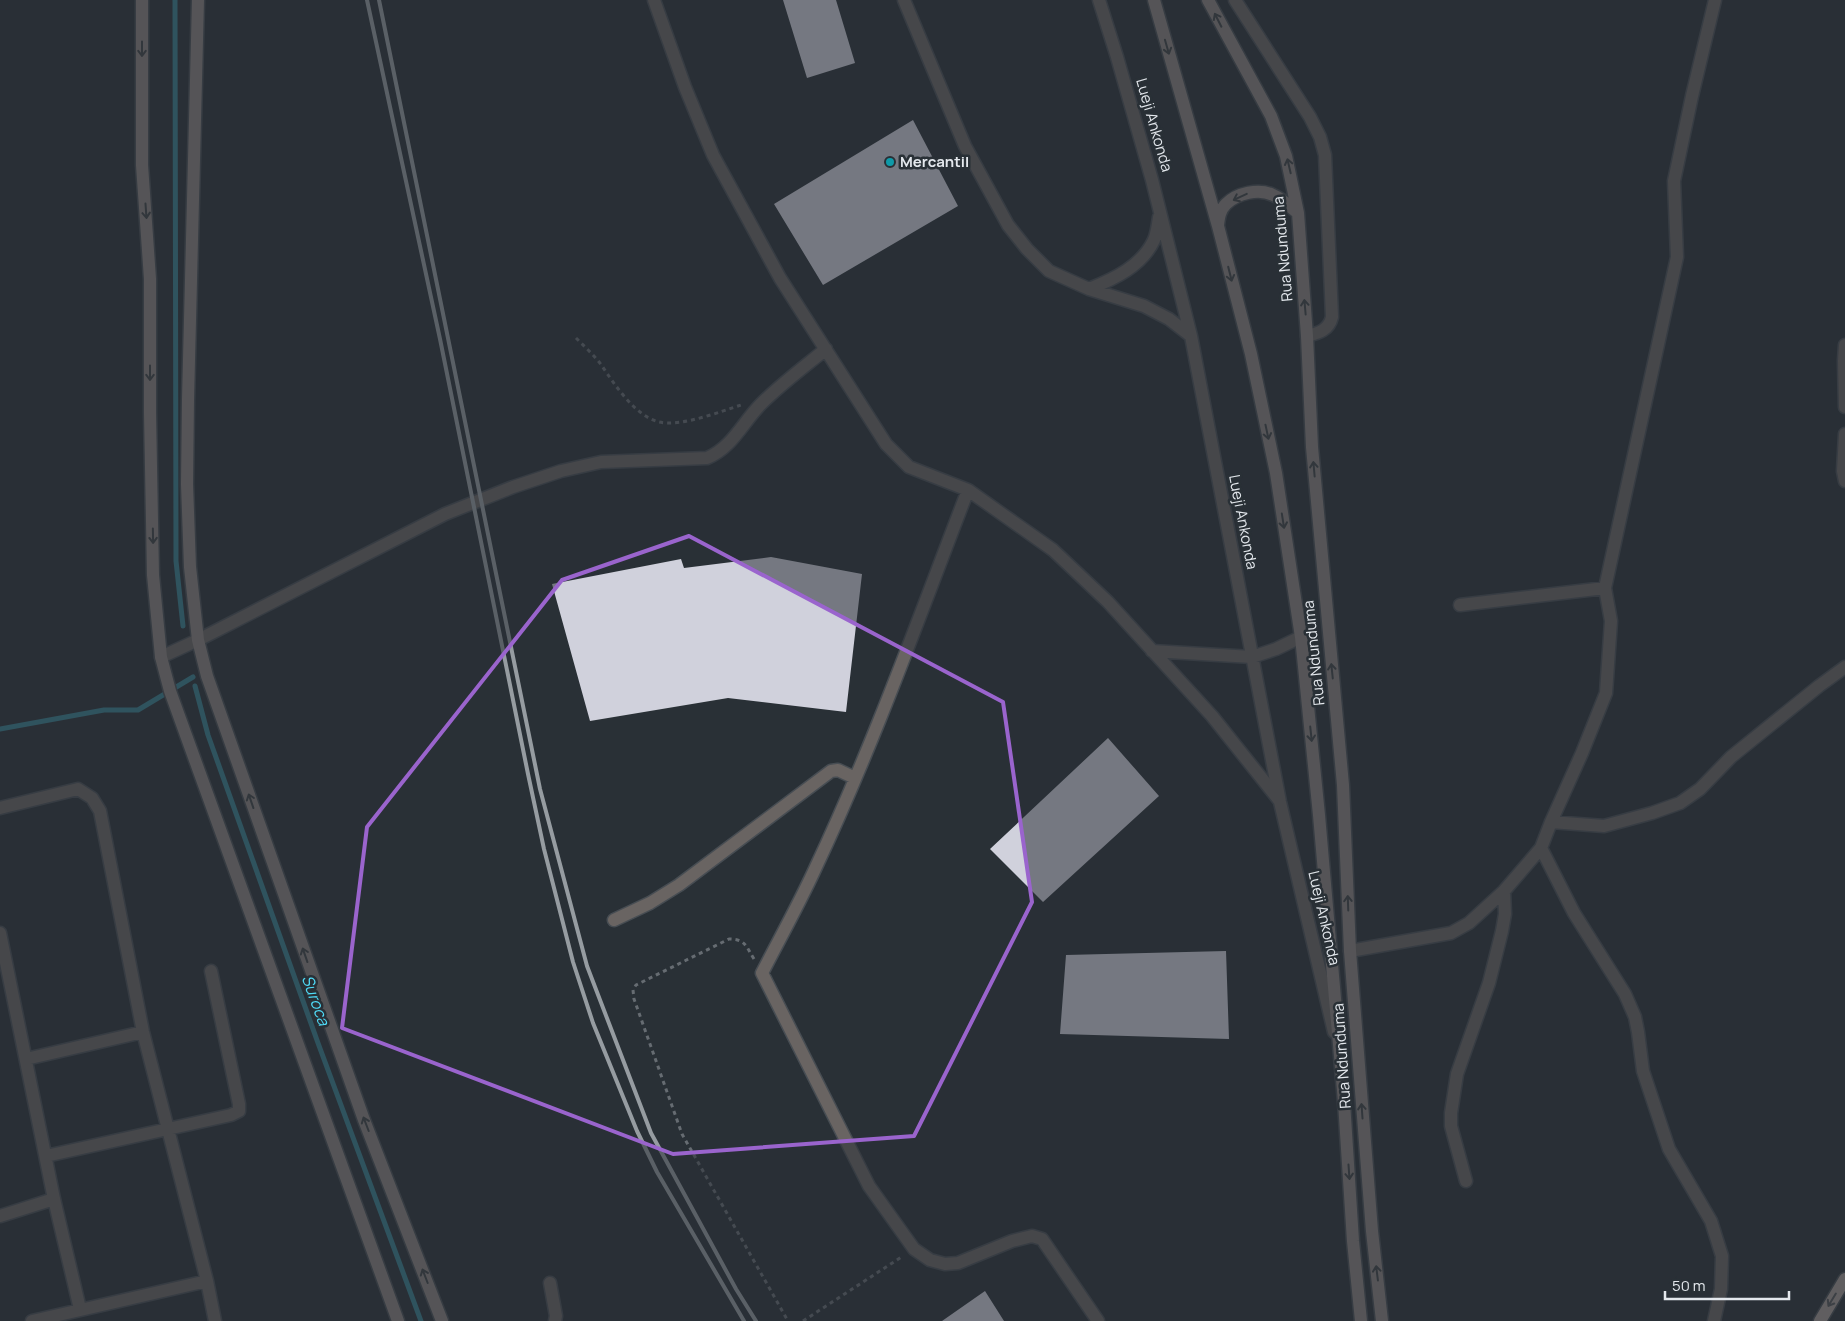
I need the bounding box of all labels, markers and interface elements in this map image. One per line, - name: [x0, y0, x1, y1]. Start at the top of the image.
- one-way arrow: [1213, 13, 1222, 28]
- one-way arrow: [1163, 39, 1173, 55]
- one-way arrow: [137, 40, 147, 56]
- street label: Lueji Ankonda: [1131, 76, 1178, 174]
- place label: Mercantil: [900, 151, 969, 172]
- marker: Mercantil: [884, 156, 896, 168]
- one-way arrow: [1284, 158, 1293, 174]
- one-way arrow: [1233, 192, 1248, 202]
- street label: Rua Ndunduma: [1267, 196, 1298, 303]
- one-way arrow: [141, 203, 150, 219]
- one-way arrow: [1226, 265, 1235, 281]
- one-way arrow: [1300, 299, 1309, 315]
- one-way arrow: [145, 365, 155, 381]
- one-way arrow: [1263, 423, 1272, 439]
- one-way arrow: [1309, 461, 1318, 477]
- street label: Lueji Ankonda: [1224, 473, 1263, 571]
- one-way arrow: [1278, 513, 1288, 529]
- one-way arrow: [148, 528, 157, 544]
- street label: Rua Ndunduma: [1298, 600, 1329, 707]
- one-way arrow: [1327, 663, 1337, 679]
- one-way arrow: [1306, 726, 1316, 742]
- one-way arrow: [246, 794, 255, 810]
- street label: Lueji Ankonda: [1303, 869, 1346, 967]
- one-way arrow: [1343, 895, 1352, 911]
- one-way arrow: [300, 947, 310, 963]
- water label: Suroca: [297, 972, 336, 1029]
- street label: Rua Ndunduma: [1327, 1003, 1356, 1109]
- one-way arrow: [1358, 1103, 1367, 1119]
- one-way arrow: [360, 1117, 370, 1132]
- one-way arrow: [1344, 1164, 1353, 1180]
- one-way arrow: [1372, 1265, 1382, 1281]
- one-way arrow: [419, 1268, 428, 1283]
- scale bar: [1665, 1268, 1789, 1300]
- text: 50 m: [1672, 1275, 1706, 1296]
- one-way arrow: [1827, 1292, 1837, 1306]

